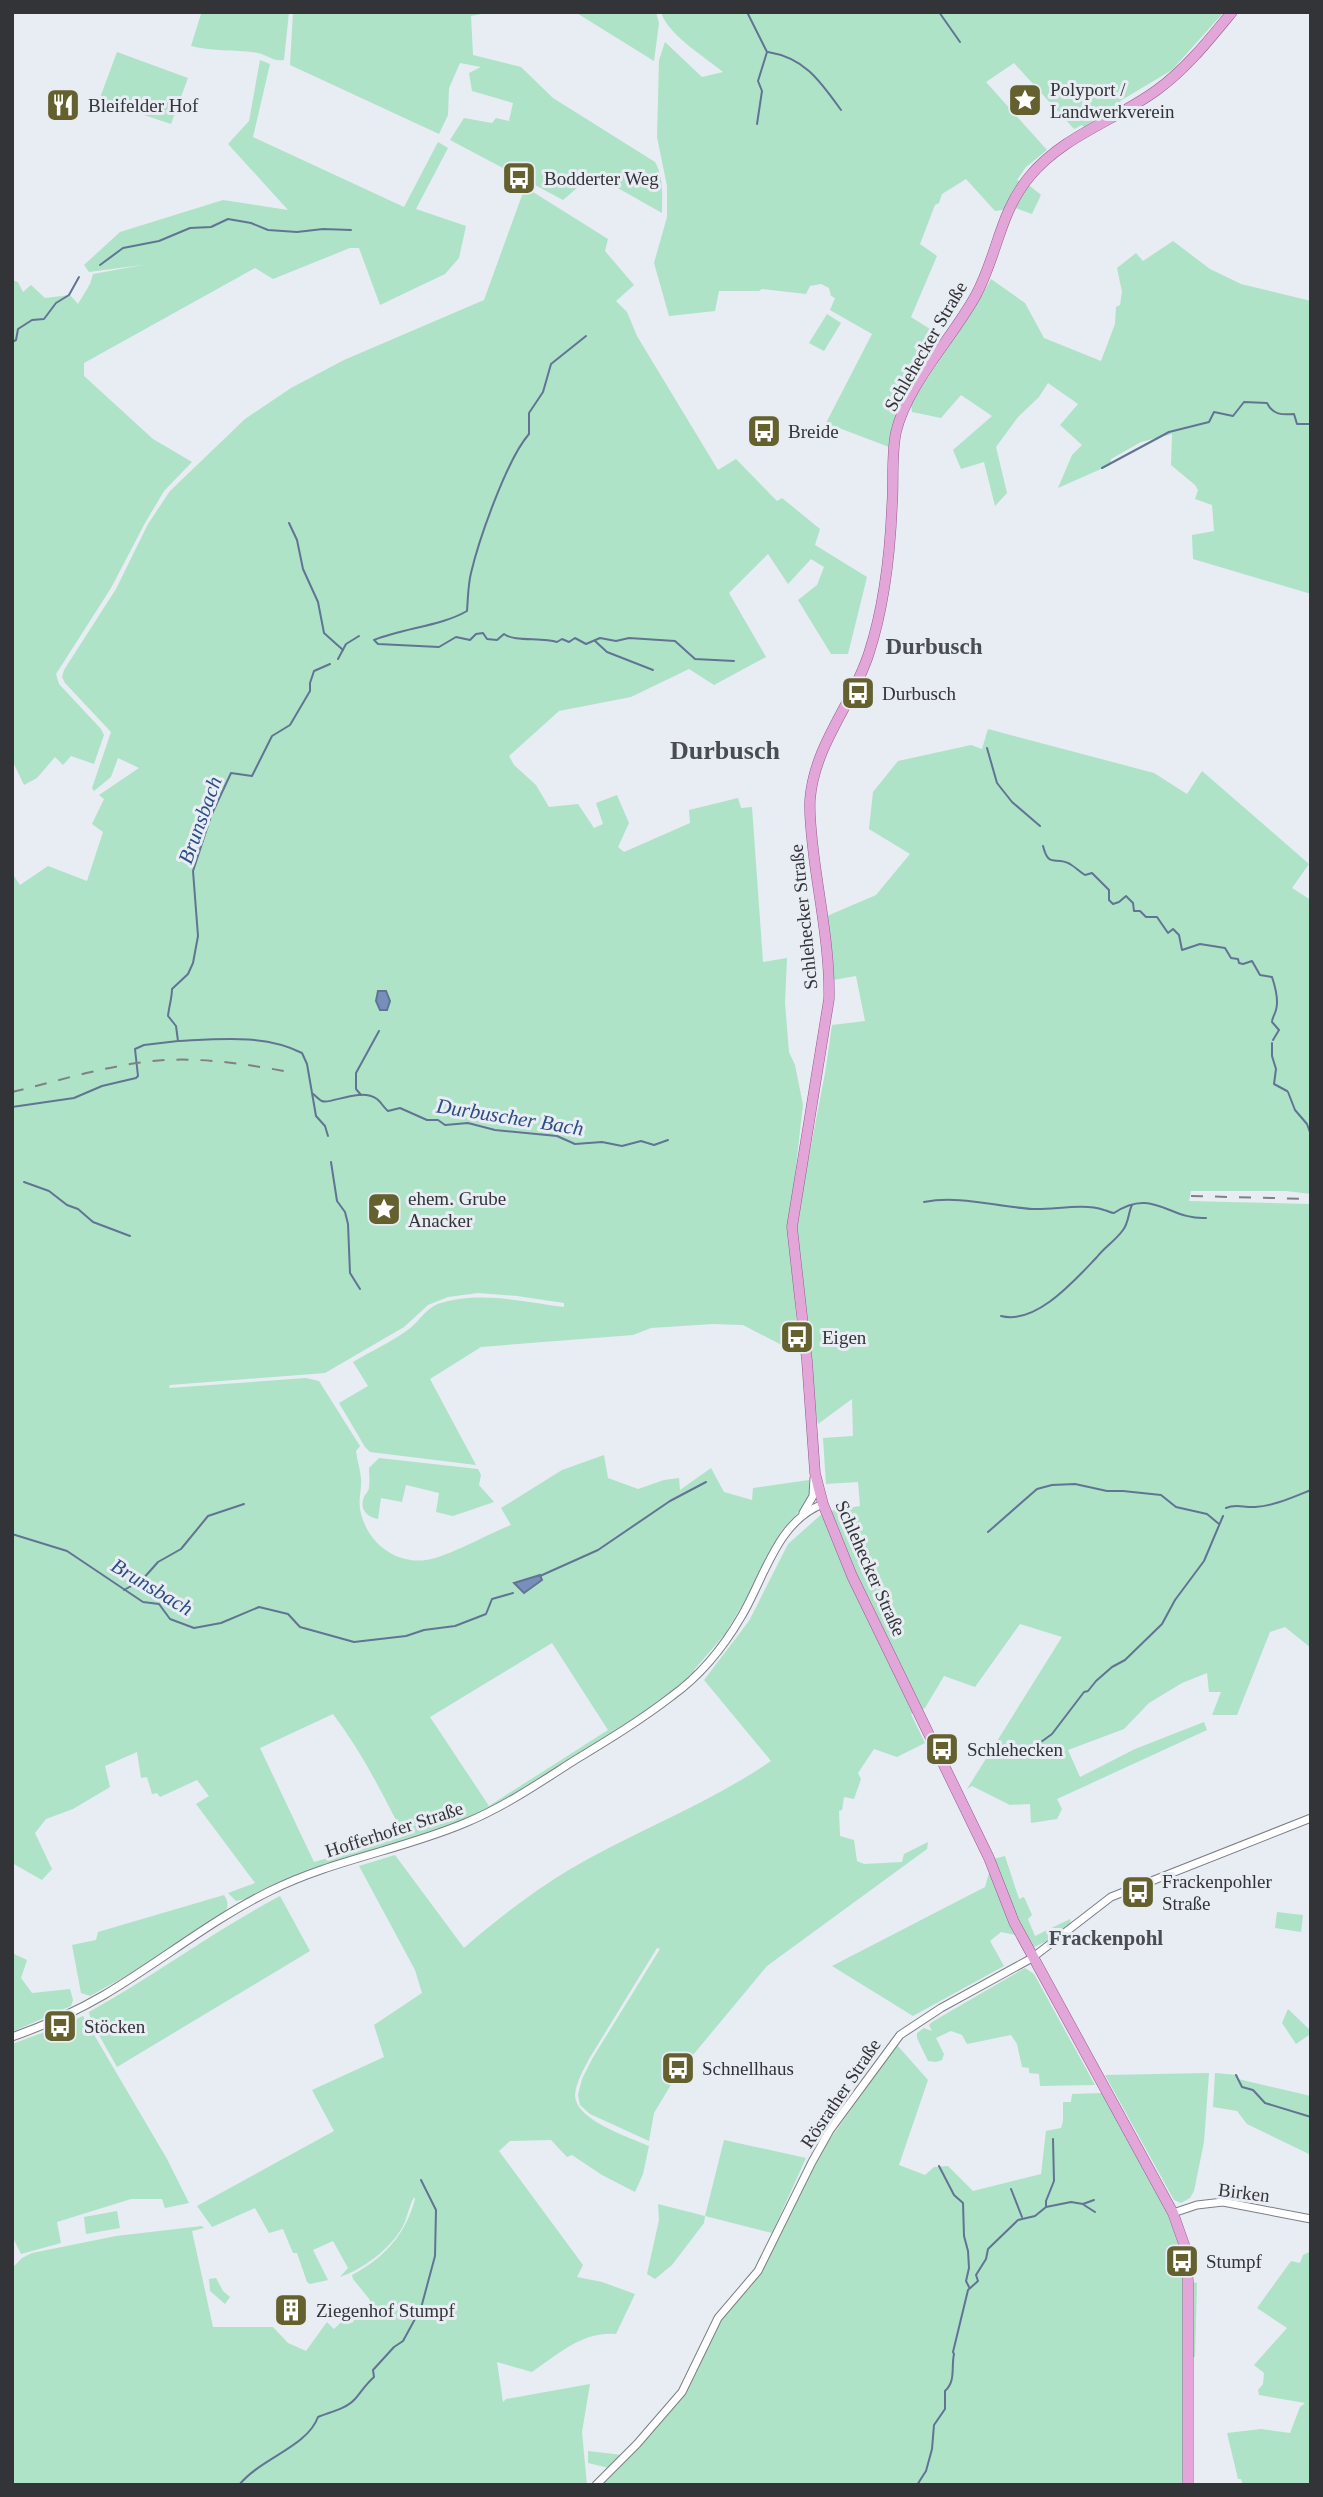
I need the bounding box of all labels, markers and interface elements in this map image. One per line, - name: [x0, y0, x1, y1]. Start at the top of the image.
- place label: Polyport / Landwerkverein: [1050, 79, 1175, 122]
- place icon: Polyport / Landwerkverein: [1006, 81, 1044, 119]
- restaurant icon: Bleifelder Hof: [44, 86, 82, 124]
- place label: Bleifelder Hof: [88, 95, 199, 116]
- bus stop icon: Bodderter Weg: [500, 159, 538, 197]
- place label: Bodderter Weg: [544, 168, 659, 189]
- street label: Schlehecker Straße: [880, 278, 971, 415]
- bus stop icon: Breide: [745, 412, 783, 450]
- place label: Breide: [788, 421, 839, 442]
- district label: Durbusch: [885, 634, 983, 659]
- bus stop icon: Durbusch: [839, 674, 877, 712]
- place label: Durbusch: [882, 683, 956, 704]
- district label: Durbusch: [670, 736, 780, 765]
- water label: Brunsbach: [173, 773, 227, 867]
- street label: Schlehecker Straße: [785, 843, 822, 991]
- water label: Durbuscher Bach: [434, 1093, 585, 1140]
- place label: ehem. Grube Anacker: [408, 1188, 506, 1231]
- place icon: ehem. Grube Anacker: [365, 1190, 403, 1228]
- bus stop icon: Eigen: [778, 1318, 816, 1356]
- place label: Eigen: [822, 1327, 867, 1348]
- street label: Schlehecker Straße: [831, 1497, 910, 1639]
- water label: Brunsbach: [107, 1553, 197, 1621]
- bus stop icon: Schlehecken: [923, 1730, 961, 1768]
- place label: Schlehecken: [967, 1739, 1064, 1760]
- street label: Hofferhofer Straße: [323, 1797, 466, 1862]
- place label: Frackenpohler Straße: [1162, 1871, 1272, 1914]
- bus stop icon: Frackenpohler Straße: [1119, 1873, 1157, 1911]
- district label: Frackenpohl: [1049, 1926, 1163, 1950]
- bus stop icon: Stöcken: [41, 2007, 79, 2045]
- place label: Stöcken: [84, 2016, 146, 2037]
- street label: Rösrather Straße: [796, 2035, 885, 2152]
- bus stop icon: Schnellhaus: [659, 2049, 697, 2087]
- place label: Schnellhaus: [702, 2058, 794, 2079]
- street label: Birken: [1217, 2179, 1271, 2206]
- bus stop icon: Stumpf: [1163, 2242, 1201, 2280]
- place label: Stumpf: [1206, 2251, 1263, 2272]
- building icon: Ziegenhof Stumpf: [272, 2291, 310, 2329]
- place label: Ziegenhof Stumpf: [316, 2300, 455, 2321]

